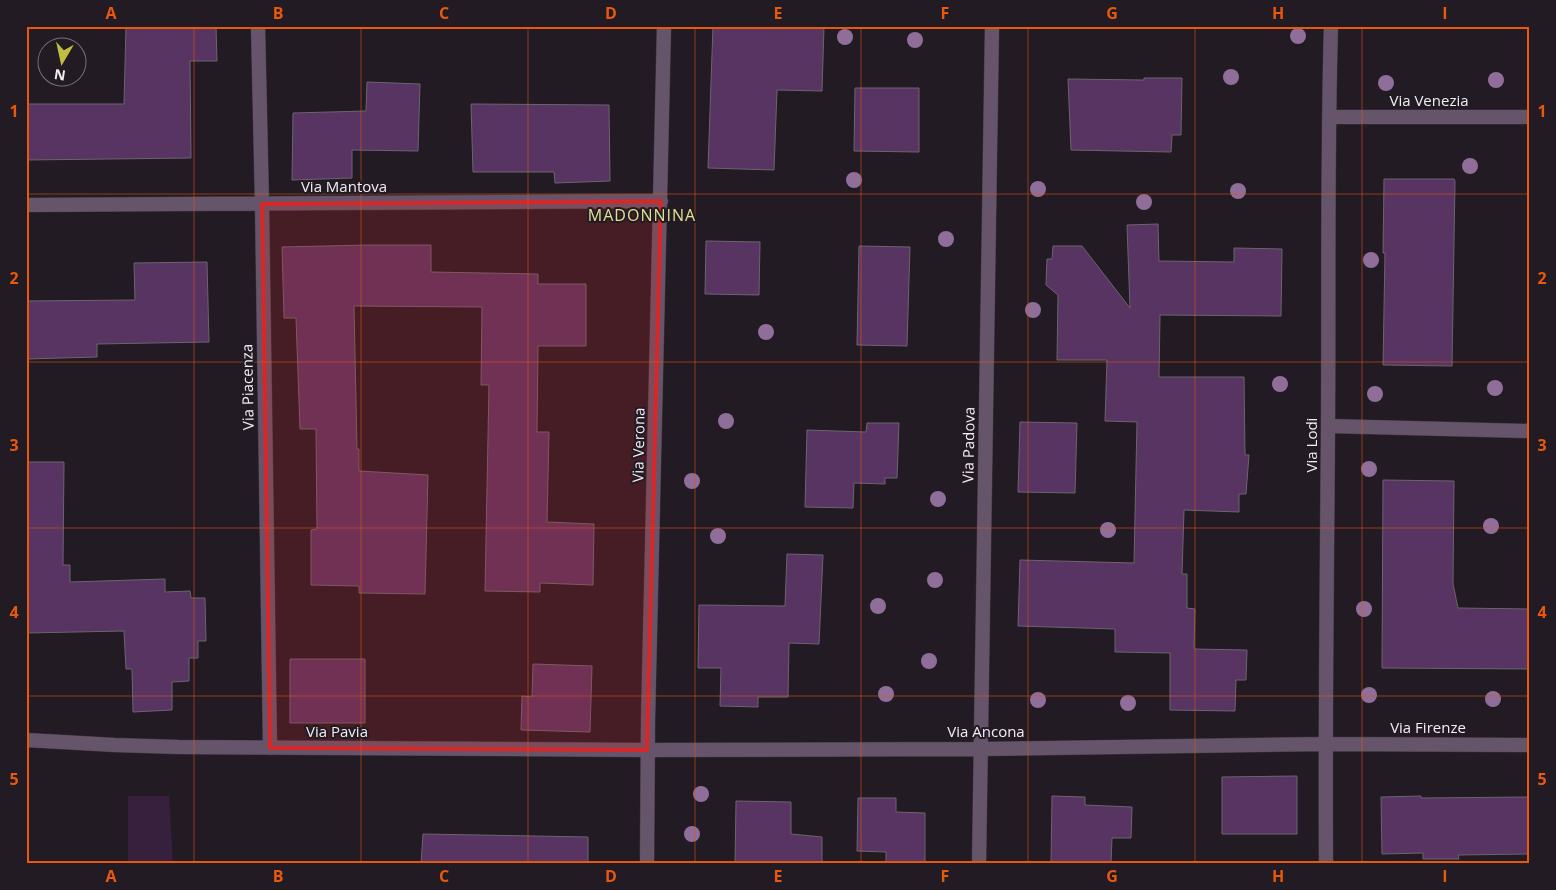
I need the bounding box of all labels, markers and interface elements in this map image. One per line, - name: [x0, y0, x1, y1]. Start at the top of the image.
- text: A: [105, 2, 117, 24]
- text: B: [273, 2, 283, 24]
- text: C: [439, 2, 449, 24]
- text: D: [605, 2, 617, 24]
- text: E: [774, 2, 783, 24]
- text: F: [941, 2, 949, 24]
- text: G: [1106, 2, 1118, 24]
- text: H: [1272, 2, 1284, 24]
- text: I: [1442, 2, 1448, 24]
- north arrow: [38, 38, 88, 88]
- text: N: [53, 65, 67, 86]
- street label: Via Venezia: [1389, 90, 1469, 110]
- text: 1: [9, 100, 19, 122]
- text: 1: [1537, 100, 1547, 122]
- street label: Via Mantova: [301, 176, 387, 196]
- district label: MADONNINA: [588, 204, 696, 226]
- text: 2: [9, 267, 19, 289]
- text: 2: [1537, 267, 1547, 289]
- street label: Via Piacenza: [236, 344, 258, 430]
- street label: Via Verona: [627, 407, 649, 483]
- street label: Via Padova: [957, 407, 979, 483]
- street label: Via Lodi: [1301, 418, 1321, 472]
- text: 3: [9, 434, 19, 456]
- text: 3: [1537, 434, 1547, 456]
- text: 4: [9, 601, 19, 623]
- text: 4: [1537, 601, 1547, 623]
- street label: Via Firenze: [1390, 717, 1466, 737]
- street label: Via Pavia: [306, 721, 368, 741]
- street label: Via Ancona: [947, 721, 1025, 741]
- text: 5: [9, 768, 19, 790]
- text: 5: [1537, 768, 1547, 790]
- text: A: [105, 865, 117, 887]
- text: B: [273, 865, 283, 887]
- text: C: [439, 865, 449, 887]
- text: D: [605, 865, 617, 887]
- text: E: [774, 865, 783, 887]
- text: F: [941, 865, 949, 887]
- text: G: [1106, 865, 1118, 887]
- text: H: [1272, 865, 1284, 887]
- text: I: [1442, 865, 1448, 887]

